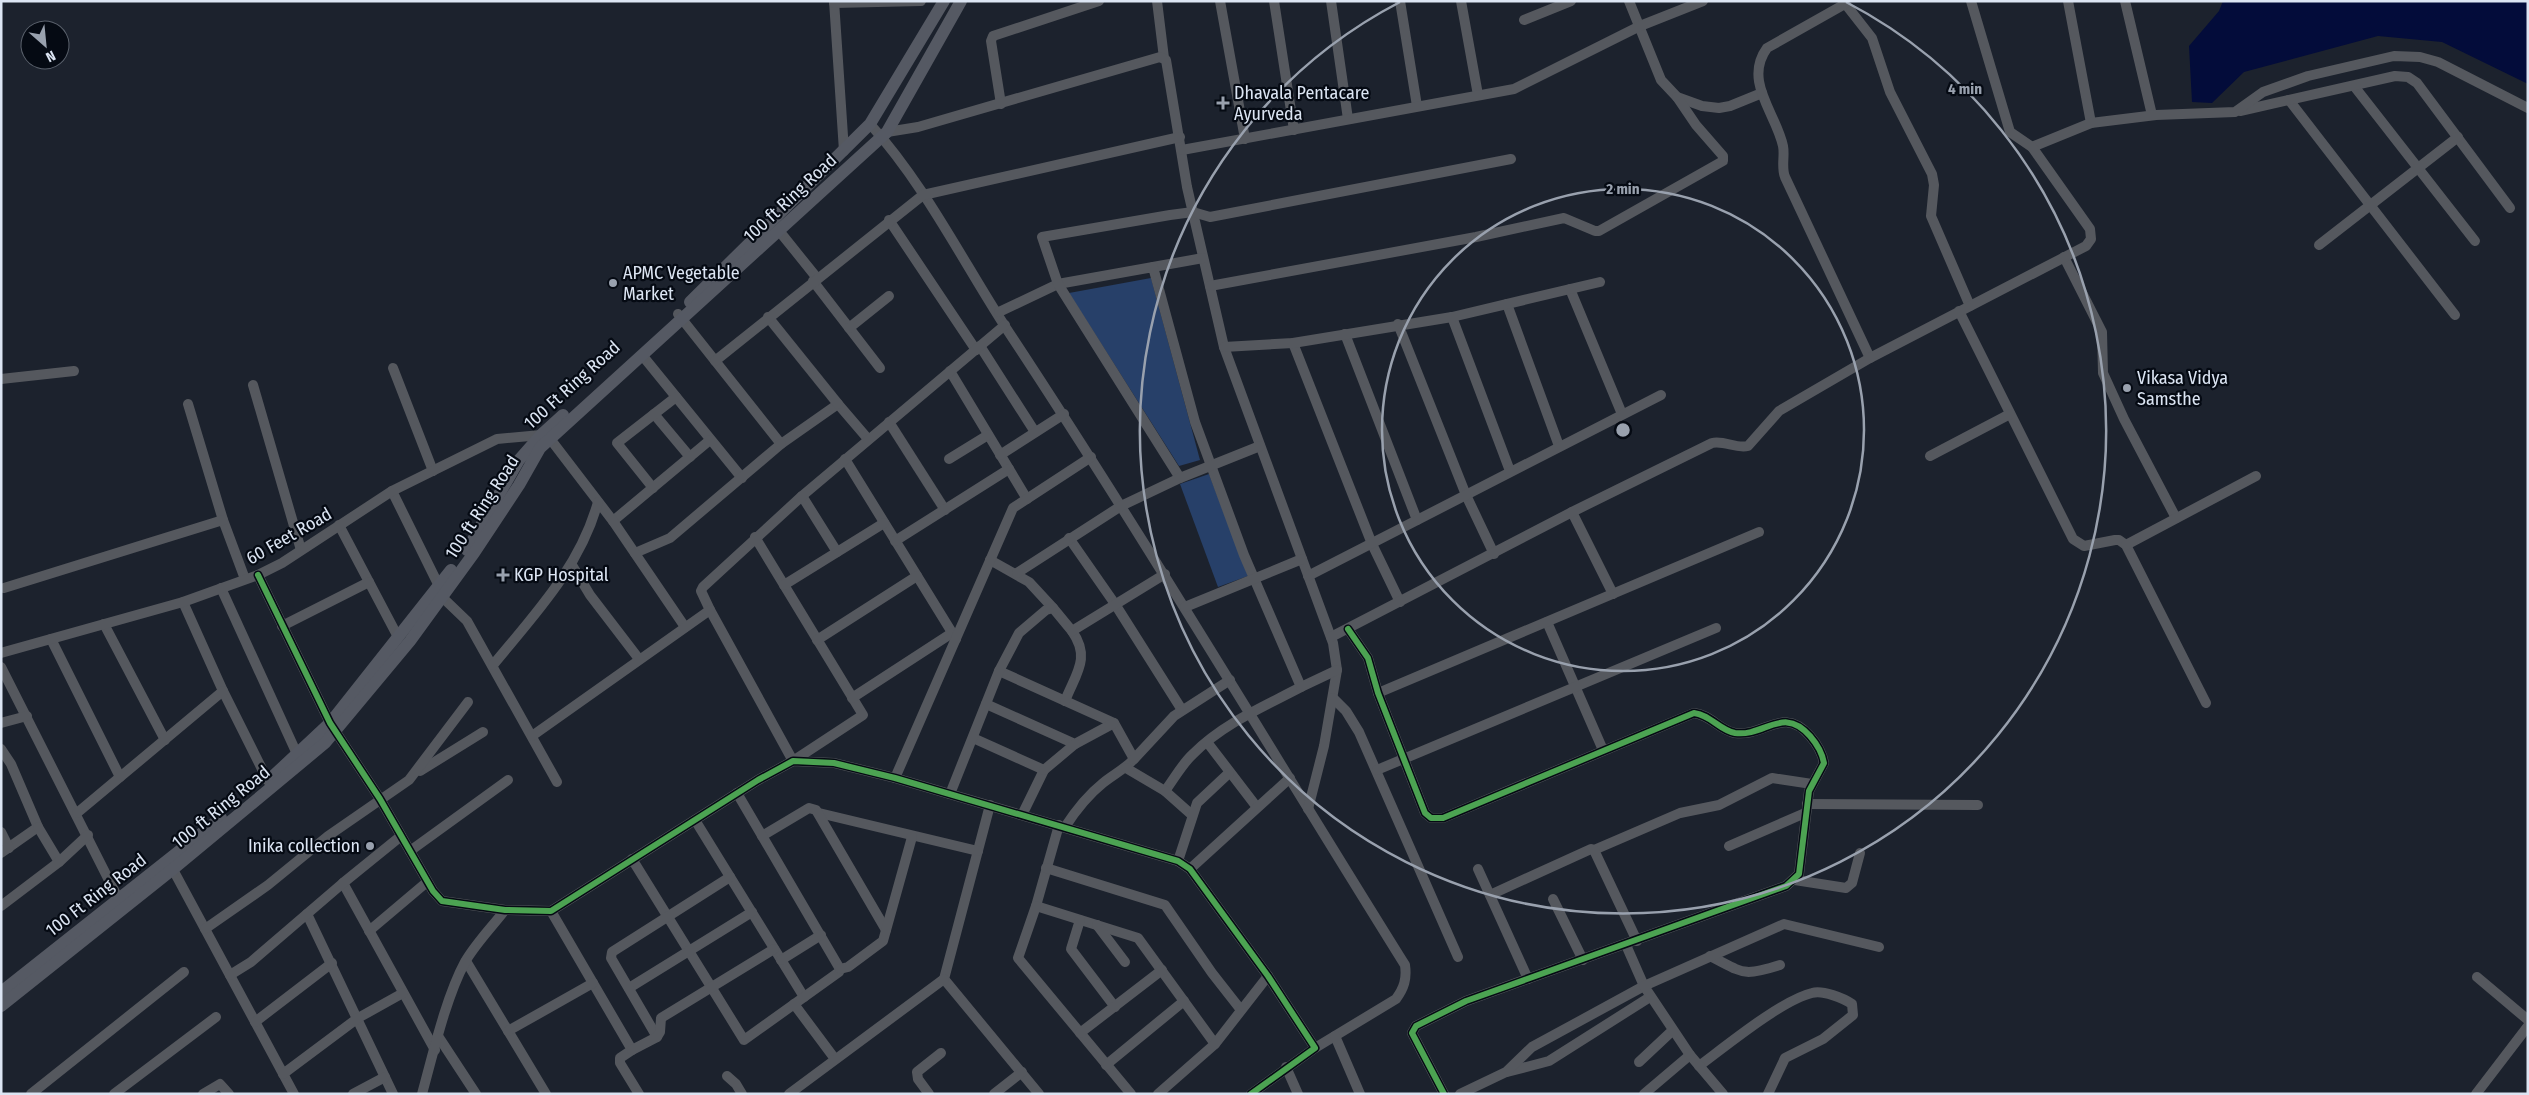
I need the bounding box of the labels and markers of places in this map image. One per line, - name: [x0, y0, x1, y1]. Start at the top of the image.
- place label: Dhavala Pentacare Ayurveda: [1234, 82, 1370, 125]
- marker: Dhavala Pentacare Ayurveda: [1216, 96, 1230, 110]
- place label: APMC Vegetable Market: [623, 262, 740, 305]
- marker: APMC Vegetable Market: [607, 277, 619, 289]
- place label: Vikasa Vidya Samsthe: [2137, 367, 2228, 410]
- marker: Vikasa Vidya Samsthe: [2121, 382, 2133, 394]
- centre of rings: [1614, 421, 1632, 439]
- place label: KGP Hospital: [514, 564, 609, 586]
- marker: KGP Hospital: [496, 568, 510, 582]
- place label: Inika collection: [248, 835, 360, 857]
- marker: Inika collection: [364, 840, 376, 852]

